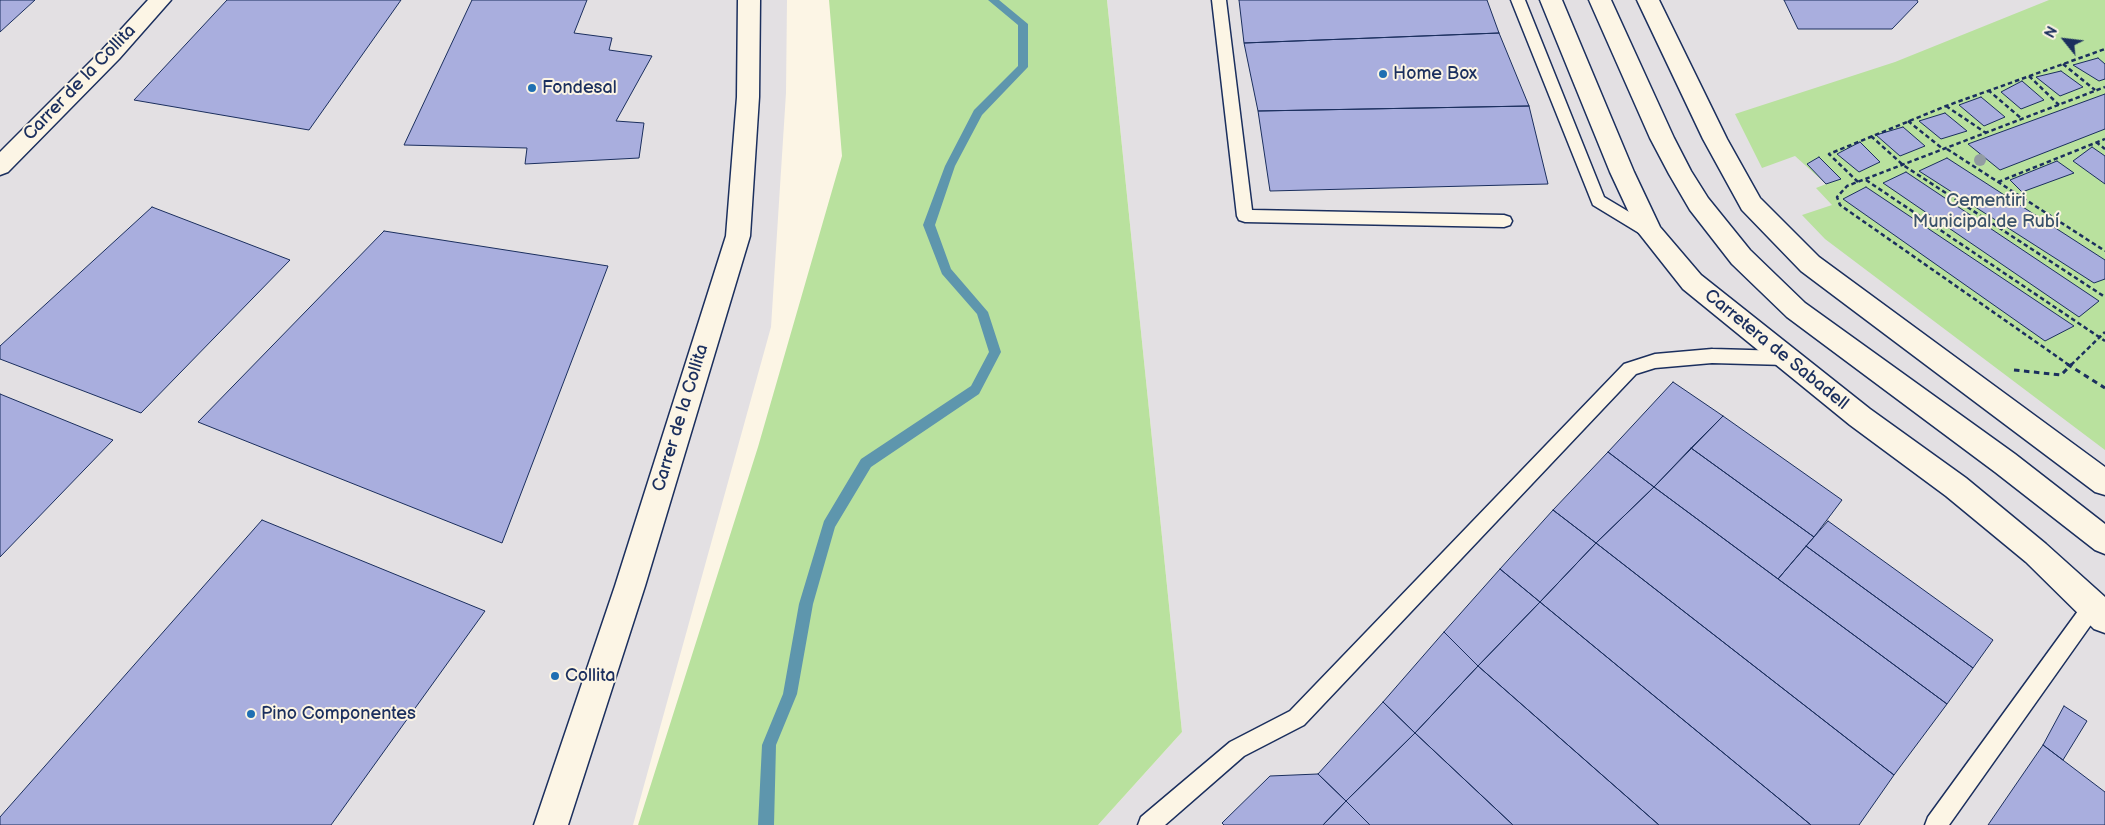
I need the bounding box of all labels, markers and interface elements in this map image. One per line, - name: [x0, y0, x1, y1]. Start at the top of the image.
- north arrow: [2040, 15, 2090, 65]
- street label: Carrer de la Collita: [19, 21, 141, 145]
- text: N: [2041, 24, 2061, 41]
- place label: Home Box: [1393, 63, 1477, 85]
- marker: Home Box: [1377, 68, 1389, 80]
- place label: Fondesal: [542, 77, 617, 99]
- marker: Fondesal: [526, 82, 538, 94]
- park label: Cementiri Municipal de Rubí: [1913, 190, 2059, 232]
- street label: Carretera de Sabadell: [1699, 285, 1853, 415]
- street label: Carrer de la Collita: [648, 342, 714, 494]
- place label: Collita: [565, 665, 615, 687]
- marker: Collita: [549, 670, 561, 682]
- place label: Pino Componentes: [261, 703, 416, 725]
- marker: Pino Componentes: [245, 708, 257, 720]

